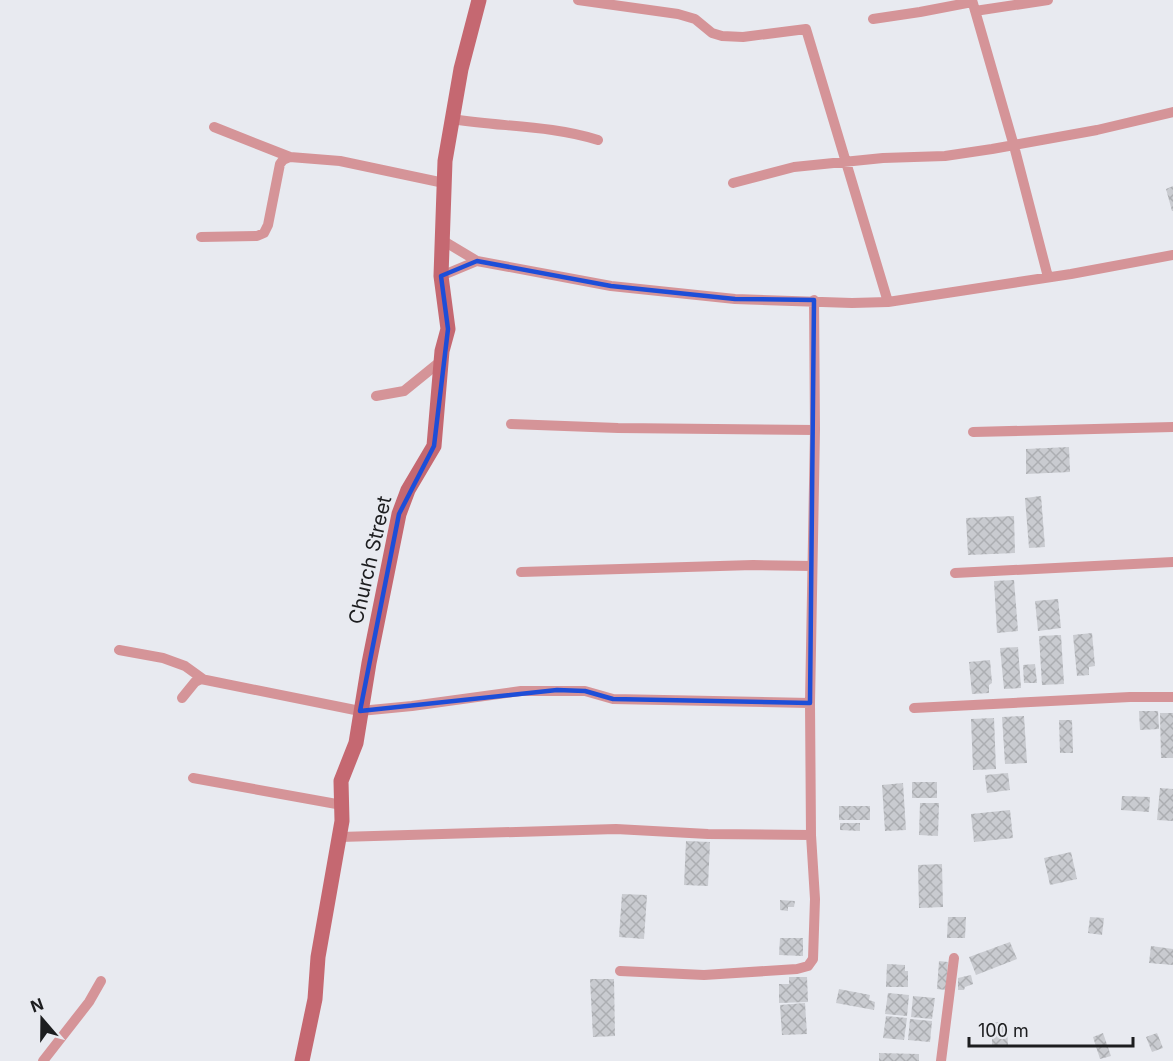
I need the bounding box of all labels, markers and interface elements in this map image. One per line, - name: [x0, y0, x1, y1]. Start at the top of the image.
- street label: Church Street: [344, 493, 397, 626]
- north arrow: [12, 989, 72, 1049]
- text: N: [28, 993, 46, 1016]
- scale bar: [969, 1010, 1132, 1048]
- text: 100 m: [978, 1020, 1029, 1041]

